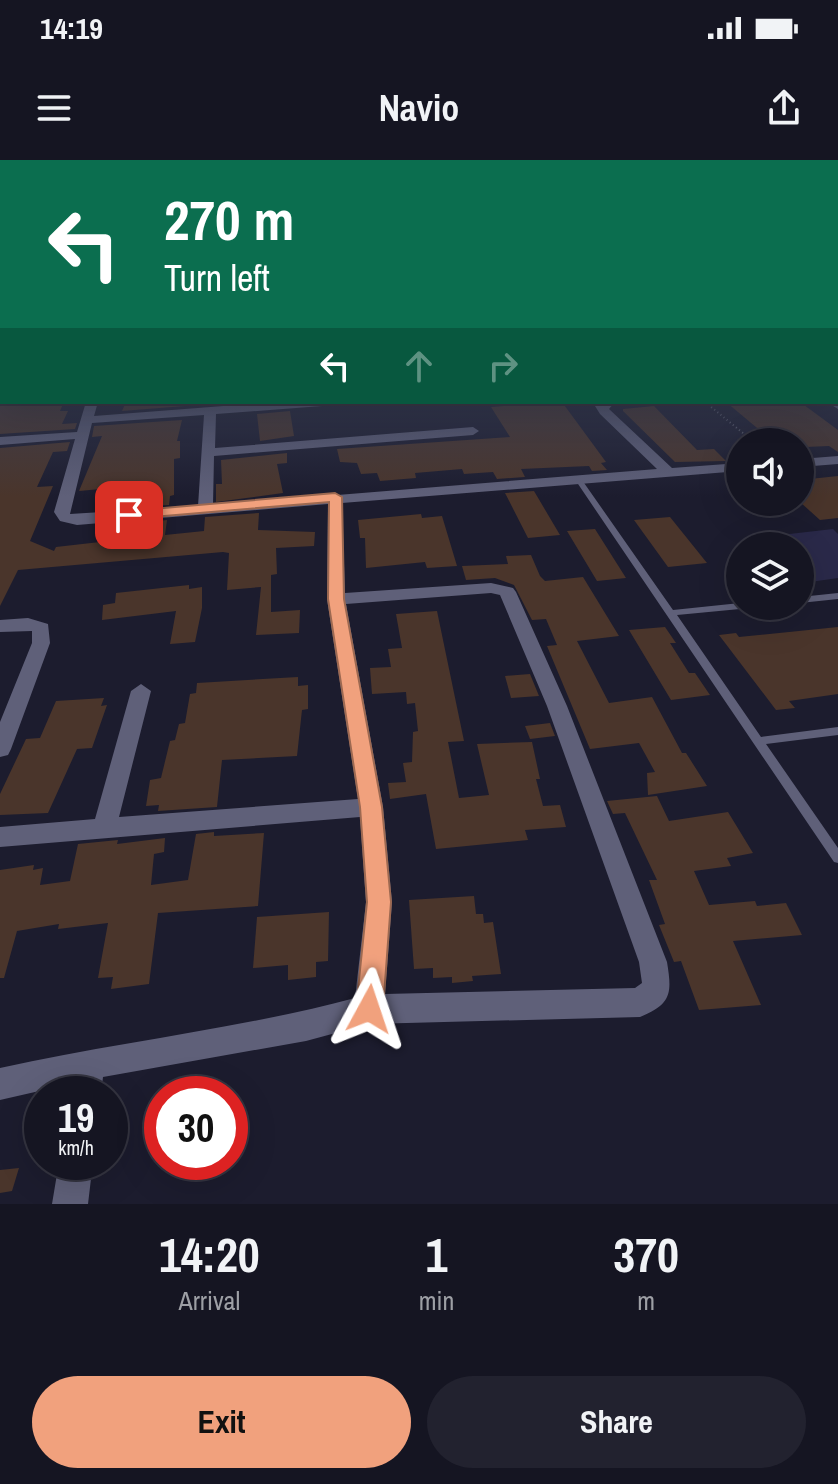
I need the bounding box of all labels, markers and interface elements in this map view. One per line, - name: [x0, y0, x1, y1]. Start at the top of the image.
- text: 14:19: [40, 8, 103, 48]
- text: Navio: [379, 84, 459, 132]
- icon: menu: [32, 86, 76, 130]
- icon: share: [762, 86, 806, 130]
- text: 270 m: [164, 182, 294, 257]
- icon: left: [32, 192, 136, 296]
- text: Turn left: [164, 254, 270, 302]
- icon: left: [313, 344, 357, 388]
- icon: ahead: [397, 344, 441, 388]
- icon: right: [481, 344, 525, 388]
- map controls: [726, 428, 814, 620]
- button: sound: [726, 428, 814, 516]
- pin: [95, 481, 163, 549]
- icon: arrive: [107, 493, 151, 537]
- button: layers: [726, 532, 814, 620]
- position arrow: [327, 967, 411, 1051]
- speed limit sign: 30: [144, 1076, 248, 1180]
- text: 19: [58, 1091, 94, 1144]
- text: km/h: [58, 1134, 94, 1161]
- text: 14:20: [159, 1222, 260, 1287]
- text: 1: [426, 1222, 447, 1287]
- text: 370: [613, 1222, 679, 1287]
- text: Arrival: [179, 1283, 240, 1318]
- text: min: [419, 1283, 454, 1318]
- text: m: [637, 1283, 655, 1318]
- button: Exit: [32, 1376, 411, 1468]
- button: Share: [427, 1376, 806, 1468]

